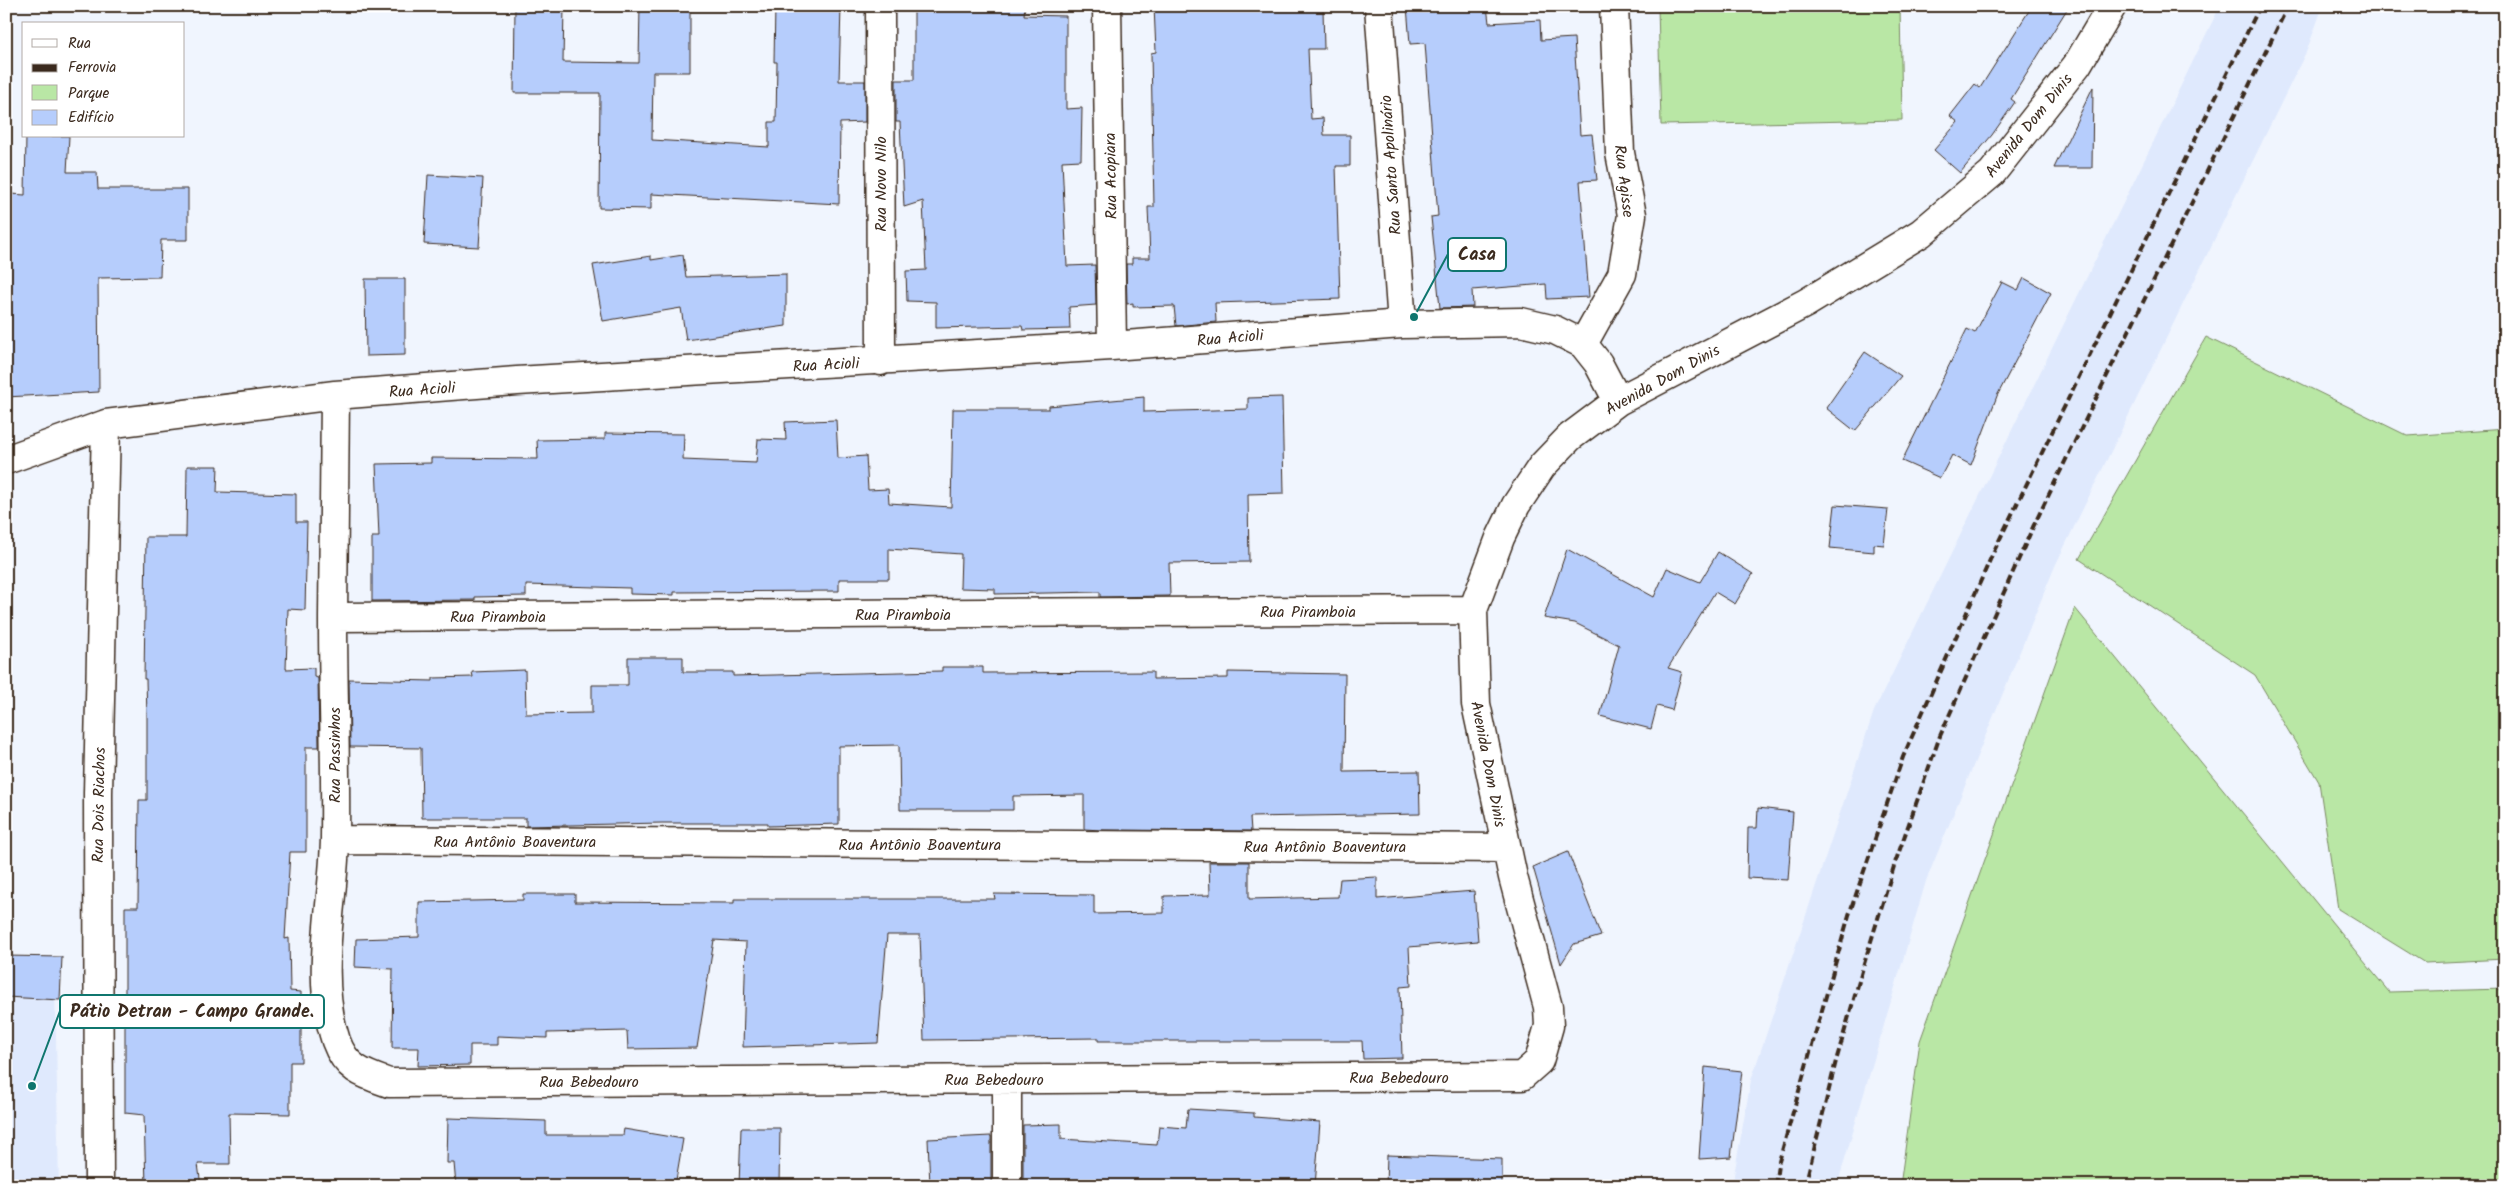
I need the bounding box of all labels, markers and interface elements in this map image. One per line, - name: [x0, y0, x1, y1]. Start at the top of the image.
- legend: [22, 22, 185, 138]
- text: Rua: [68, 32, 91, 56]
- text: Ferrovia: [68, 56, 116, 80]
- street label: Avenida Dom Dinis: [1979, 68, 2079, 184]
- text: Parque: [68, 82, 109, 106]
- street label: Rua Santo Apolinário: [1374, 94, 1409, 236]
- text: Edifício: [68, 106, 114, 130]
- street label: Rua Acopiara: [1098, 132, 1125, 220]
- street label: Rua Novo Nilo: [869, 136, 894, 232]
- street label: Rua Agisse: [1607, 143, 1640, 219]
- callout: Casa: [1448, 238, 1506, 271]
- text: Casa: [1458, 241, 1496, 270]
- street label: Rua Acioli: [1196, 323, 1266, 354]
- street label: Avenida Dom Dinis: [1601, 338, 1725, 422]
- street label: Rua Acioli: [792, 351, 861, 380]
- street label: Rua Acioli: [388, 376, 457, 405]
- street label: Rua Piramboia: [1260, 600, 1356, 625]
- street label: Rua Piramboia: [855, 603, 951, 628]
- street label: Rua Piramboia: [450, 605, 546, 630]
- street label: Avenida Dom Dinis: [1463, 699, 1512, 830]
- street label: Rua Passinhos: [323, 707, 348, 803]
- street label: Rua Dois Riachos: [86, 747, 113, 863]
- street label: Rua Antônio Boaventura: [434, 830, 596, 855]
- street label: Rua Antônio Boaventura: [839, 833, 1001, 858]
- street label: Rua Antônio Boaventura: [1244, 835, 1406, 860]
- callout: Pátio Detran - Campo Grande.: [60, 995, 324, 1028]
- text: Pátio Detran - Campo Grande.: [70, 998, 314, 1027]
- street label: Rua Bebedouro: [1349, 1066, 1449, 1091]
- street label: Rua Bebedouro: [944, 1068, 1044, 1093]
- street label: Rua Bebedouro: [539, 1070, 639, 1095]

